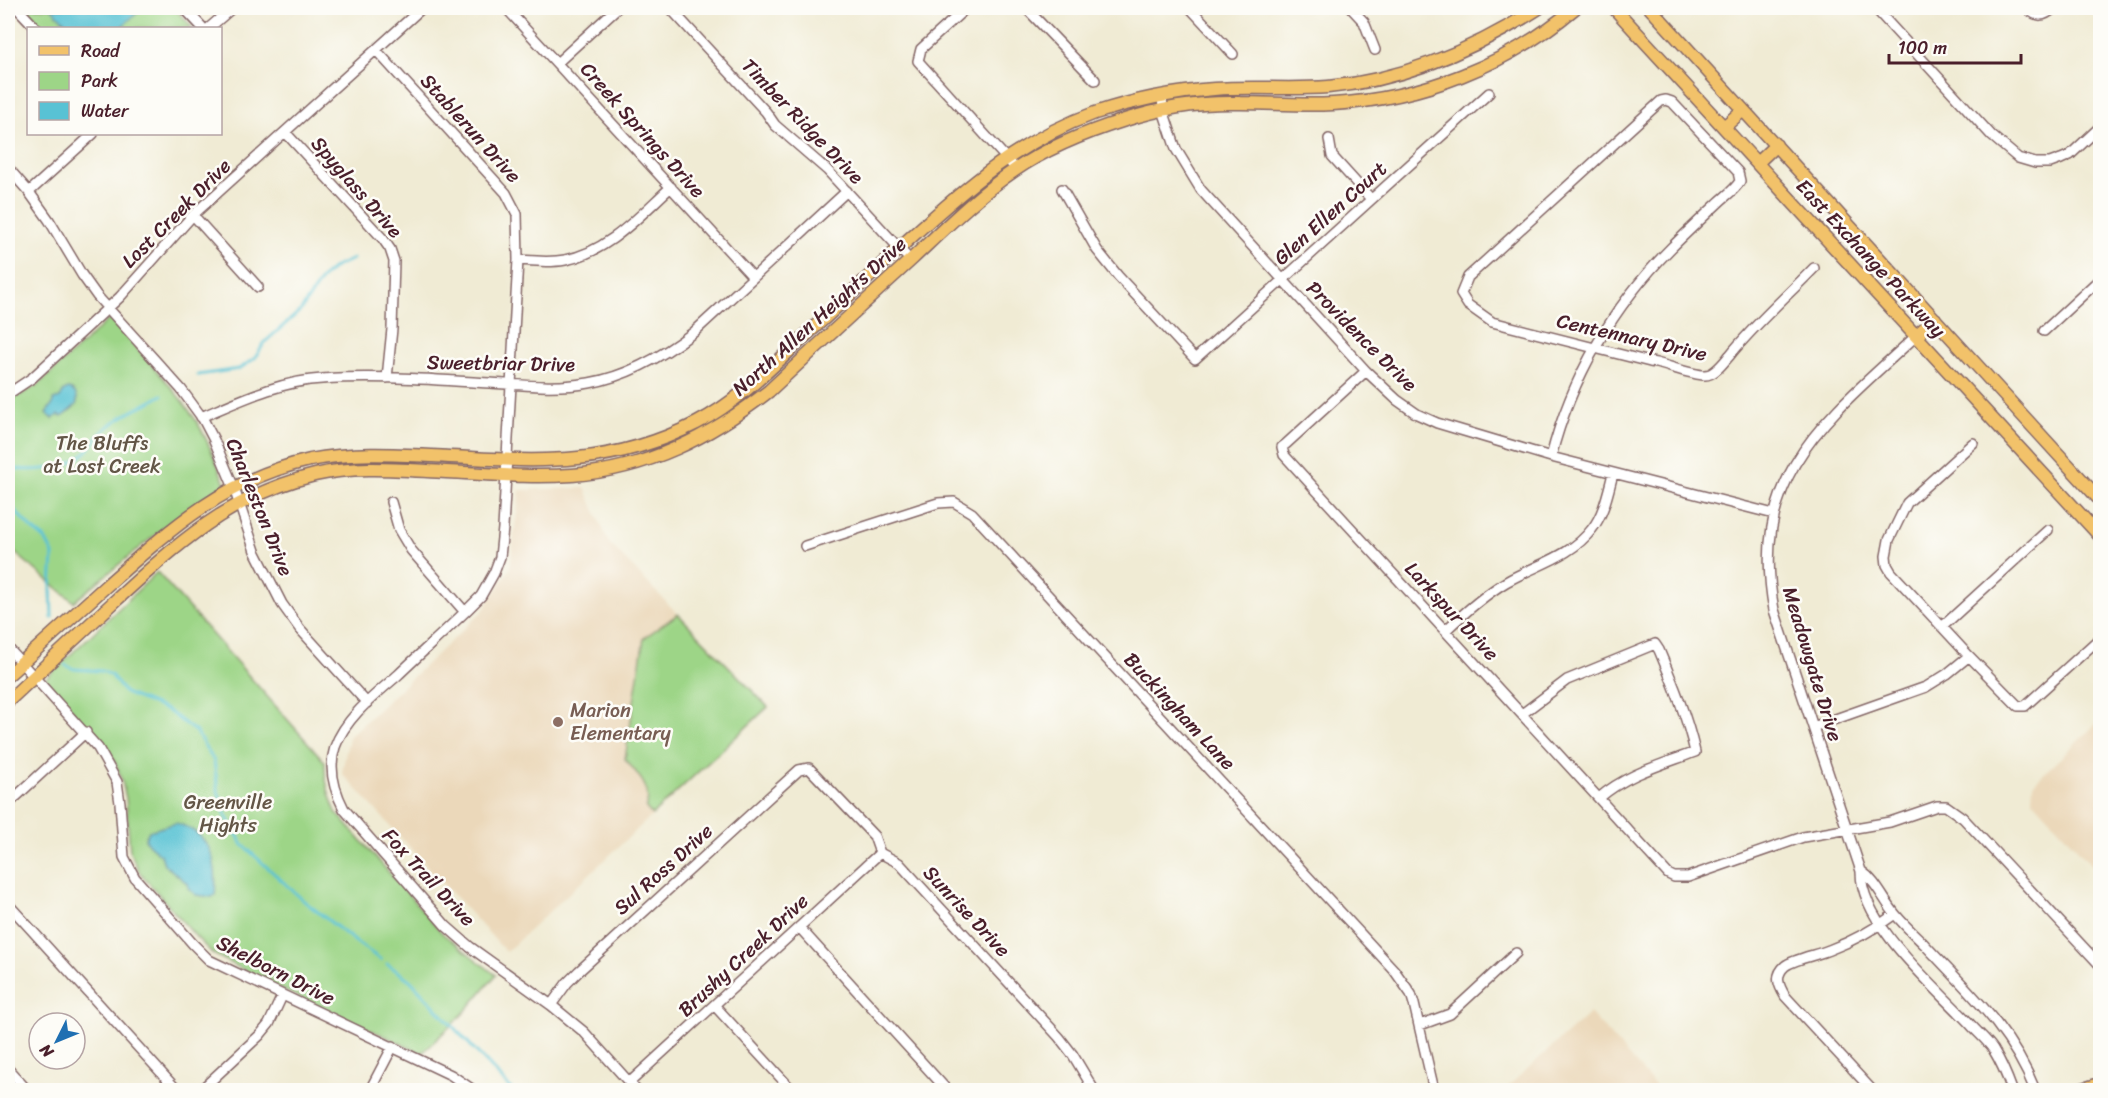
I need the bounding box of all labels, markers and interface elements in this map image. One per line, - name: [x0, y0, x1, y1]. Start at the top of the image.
- legend: [27, 27, 222, 135]
- scale bar: [1889, 27, 2021, 65]
- text: 100 m: [1898, 32, 1947, 64]
- text: Road: [81, 35, 121, 67]
- street label: Timber Ridge Drive: [733, 50, 873, 193]
- street label: Creek Springs Drive: [571, 54, 714, 207]
- text: Park: [81, 65, 118, 97]
- street label: Stablerun Drive: [411, 65, 530, 191]
- text: Water: [81, 95, 130, 127]
- street label: Spyglass Drive: [302, 128, 412, 247]
- street label: Lost Creek Drive: [113, 150, 240, 277]
- street label: Glen Ellen Court: [1265, 152, 1395, 274]
- street label: East Exchange Parkway: [1787, 170, 1955, 347]
- street label: North Allen Heights Drive: [724, 228, 915, 405]
- street label: Providence Drive: [1298, 272, 1426, 401]
- street label: Centennary Drive: [1553, 303, 1710, 372]
- street label: Sweetbriar Drive: [427, 345, 576, 382]
- park label: The Bluffs at Lost Creek: [43, 426, 161, 484]
- street label: Charleston Drive: [216, 433, 303, 582]
- street label: Larkspur Drive: [1396, 553, 1507, 669]
- street label: Meadowgate Drive: [1772, 582, 1853, 746]
- street label: Buckingham Lane: [1115, 644, 1244, 779]
- place label: Marion Elementary: [570, 693, 672, 751]
- marker: Marion Elementary: [551, 715, 565, 729]
- park label: Greenville Hights: [184, 785, 272, 843]
- street label: Sul Ross Drive: [605, 815, 721, 924]
- street label: Fox Trail Drive: [373, 820, 484, 935]
- street label: Sunrise Drive: [914, 857, 1019, 966]
- street label: Brushy Creek Drive: [670, 885, 817, 1026]
- street label: Shelborn Drive: [210, 925, 341, 1015]
- north arrow: [27, 1011, 87, 1071]
- text: N: [31, 1036, 61, 1066]

